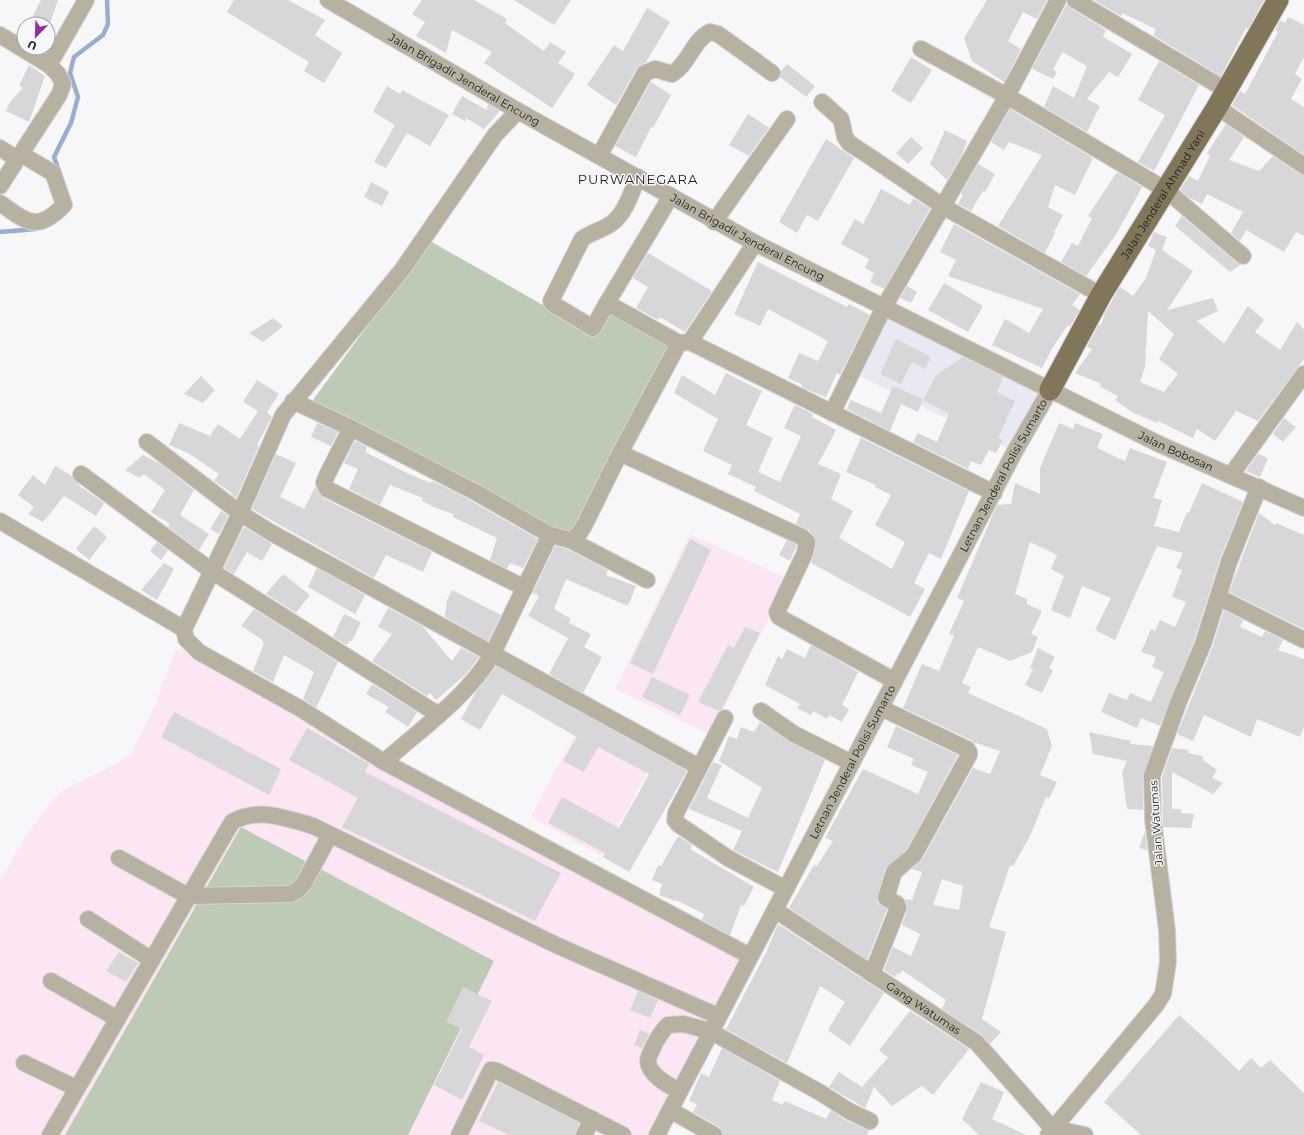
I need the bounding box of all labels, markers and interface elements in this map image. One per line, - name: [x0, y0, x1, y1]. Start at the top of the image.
- north arrow: [16, 16, 56, 56]
- street label: Jalan Brigadir Jenderal Encung: [385, 30, 543, 129]
- text: U: [25, 37, 39, 53]
- street label: Jalan Jenderal Ahmad Yani: [1117, 127, 1208, 262]
- district label: PURWANEGARA: [578, 171, 698, 187]
- street label: Jalan Brigadir Jenderal Encung: [667, 190, 827, 284]
- street label: Letnan Jenderal Polisi Sumarto: [956, 396, 1050, 554]
- street label: Jalan Bobosan: [1135, 428, 1216, 474]
- street label: Letnan Jenderal Polisi Sumarto: [806, 683, 898, 841]
- street label: Jalan Watumas: [1146, 779, 1166, 867]
- street label: Gang Watumas: [884, 978, 964, 1038]

